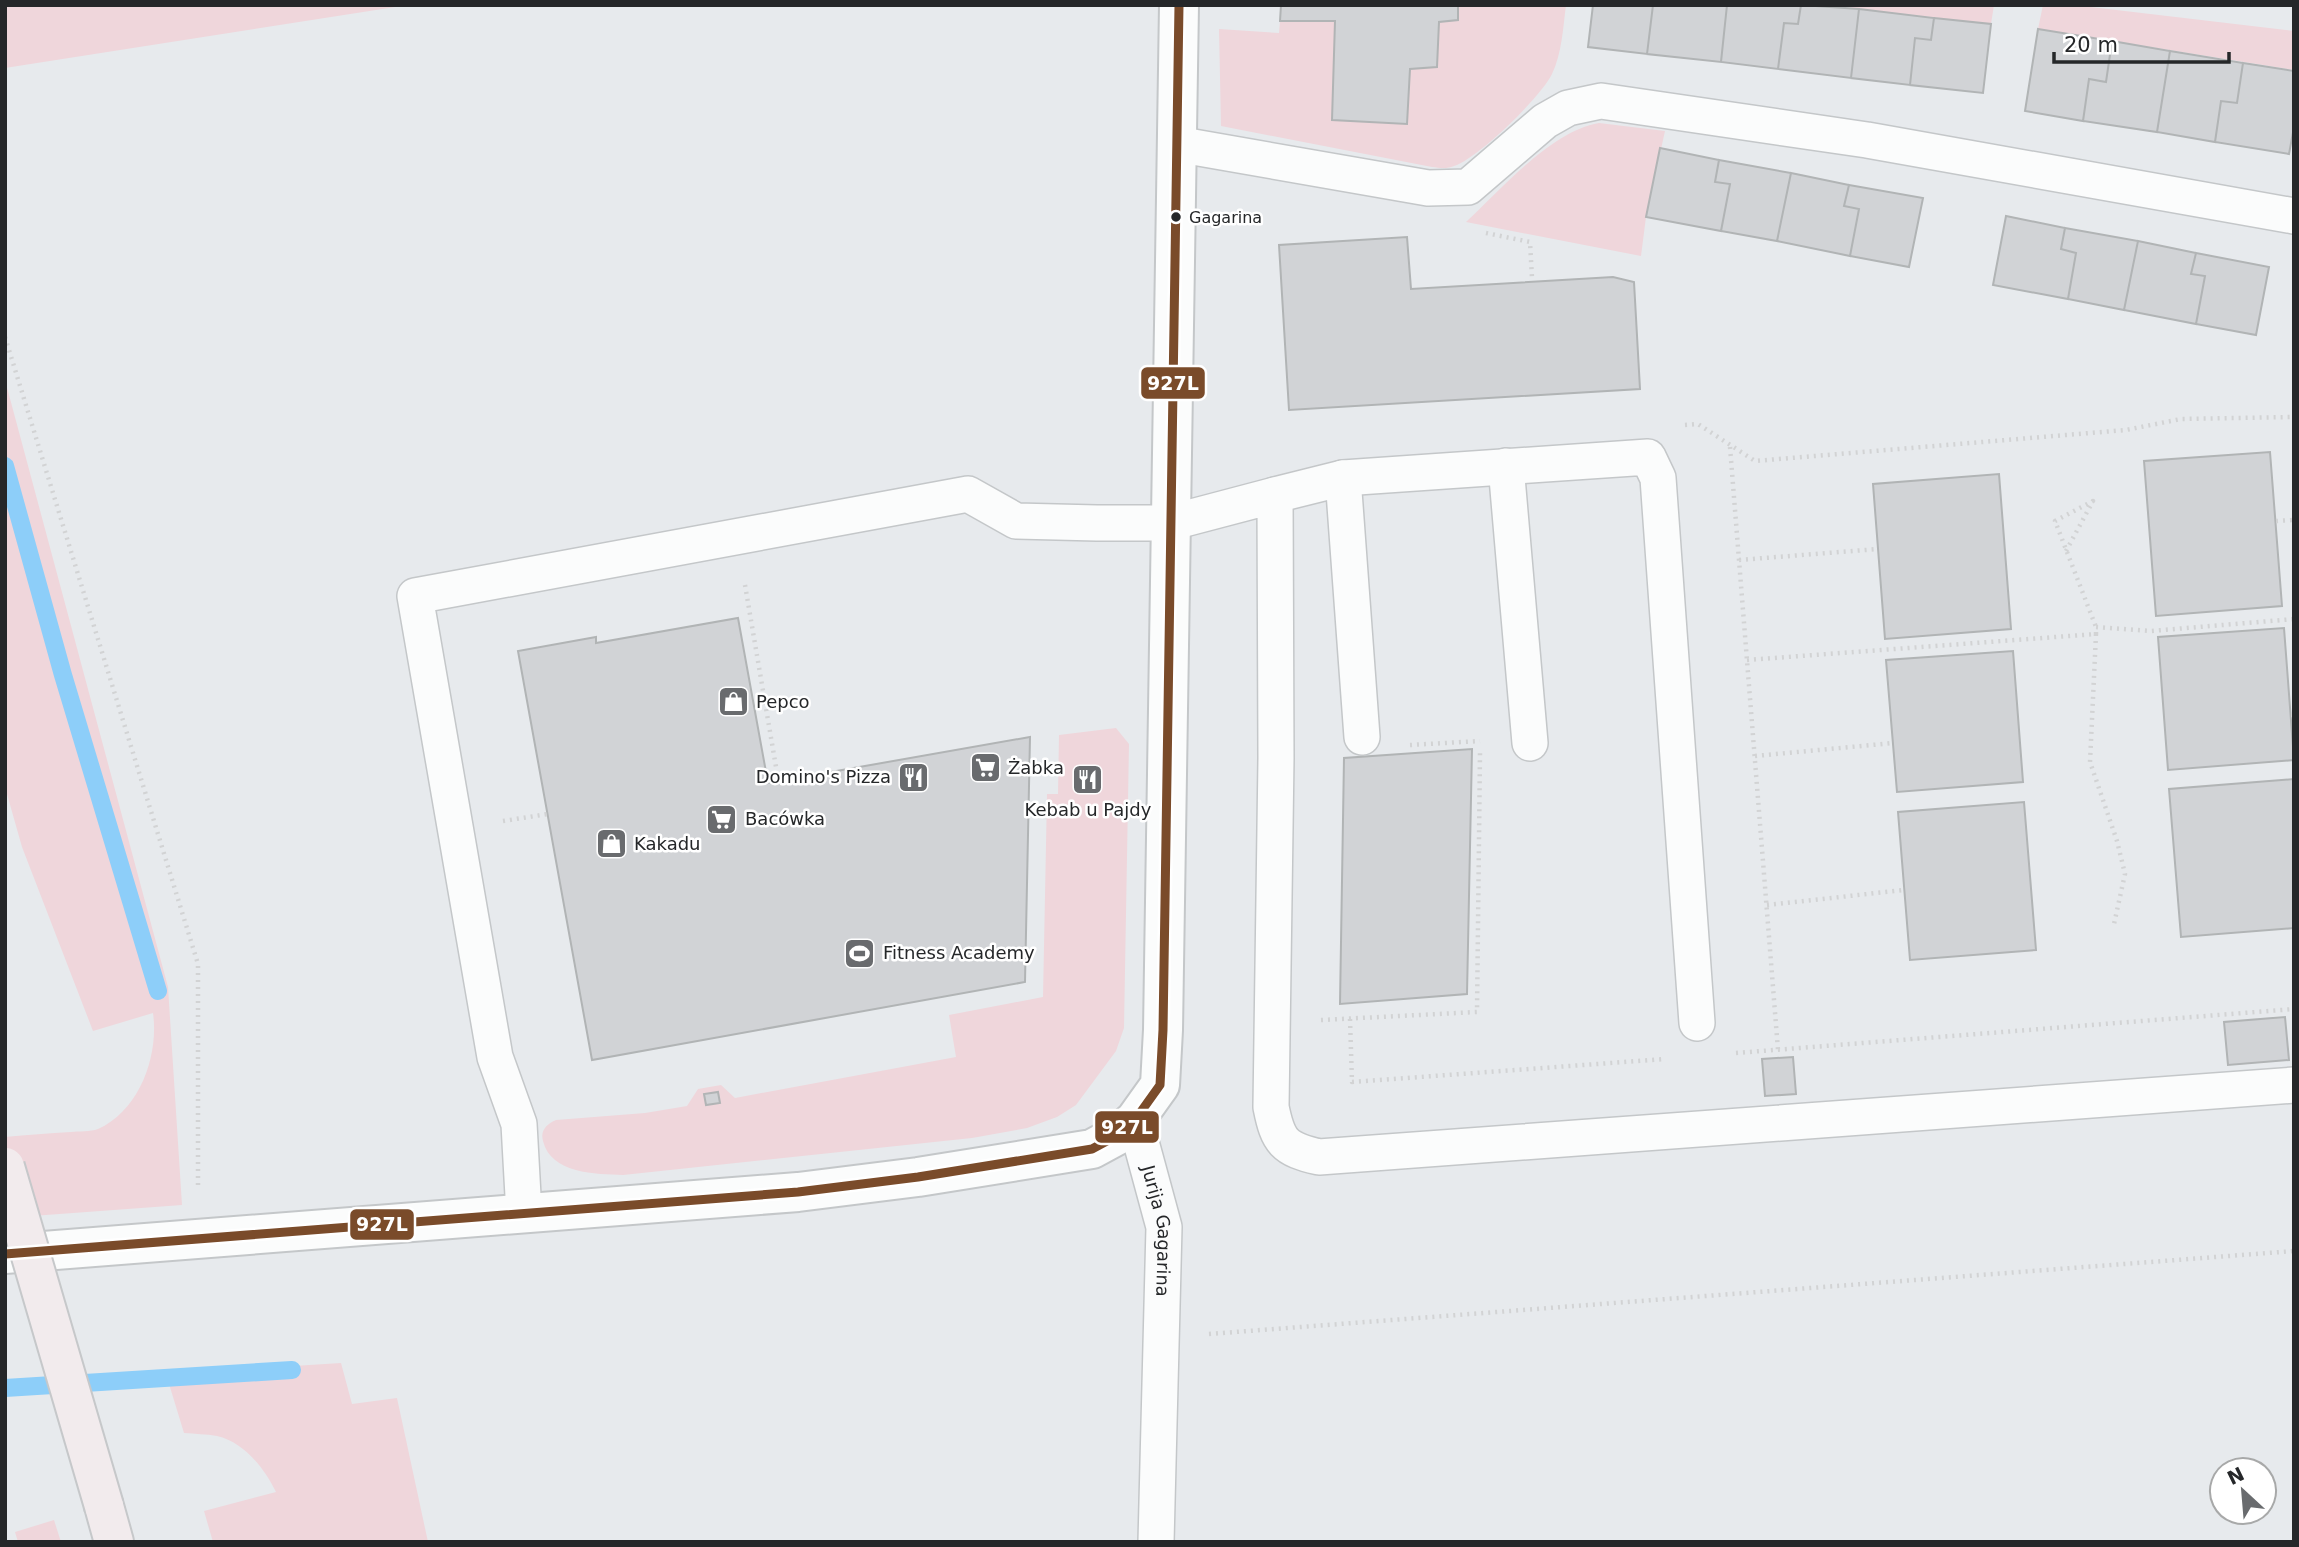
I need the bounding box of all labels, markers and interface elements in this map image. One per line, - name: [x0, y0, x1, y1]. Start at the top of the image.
- scale bar: [2054, 21, 2229, 65]
- text: 20 m: [2064, 33, 2118, 57]
- place label: Gagarina: [1189, 208, 1262, 227]
- marker: Gagarina: [1169, 210, 1183, 224]
- line badge: 927L: [1140, 366, 1206, 400]
- text: 927L: [1147, 372, 1199, 394]
- shop icon: Pepco: [716, 685, 750, 719]
- place label: Pepco: [756, 691, 810, 712]
- supermarket icon: Żabka: [968, 751, 1002, 785]
- place label: Żabka: [1008, 757, 1064, 778]
- restaurant icon: Domino's Pizza: [897, 760, 931, 794]
- restaurant icon: Kebab u Pajdy: [1071, 762, 1105, 796]
- place label: Domino's Pizza: [756, 766, 891, 787]
- place label: Kebab u Pajdy: [1025, 799, 1152, 820]
- supermarket icon: Bacówka: [705, 802, 739, 836]
- place label: Bacówka: [745, 808, 825, 829]
- shop icon: Kakadu: [594, 827, 628, 861]
- place label: Kakadu: [634, 833, 701, 854]
- sports icon: Fitness Academy: [843, 936, 877, 970]
- place label: Fitness Academy: [883, 942, 1035, 963]
- line badge: 927L: [1094, 1110, 1160, 1144]
- text: 927L: [1101, 1116, 1153, 1138]
- street label: Jurija Gagarina: [1137, 1162, 1175, 1297]
- line badge: 927L: [349, 1208, 415, 1241]
- text: 927L: [356, 1213, 408, 1235]
- north arrow: [2208, 1456, 2278, 1526]
- text: N: [2224, 1462, 2248, 1489]

